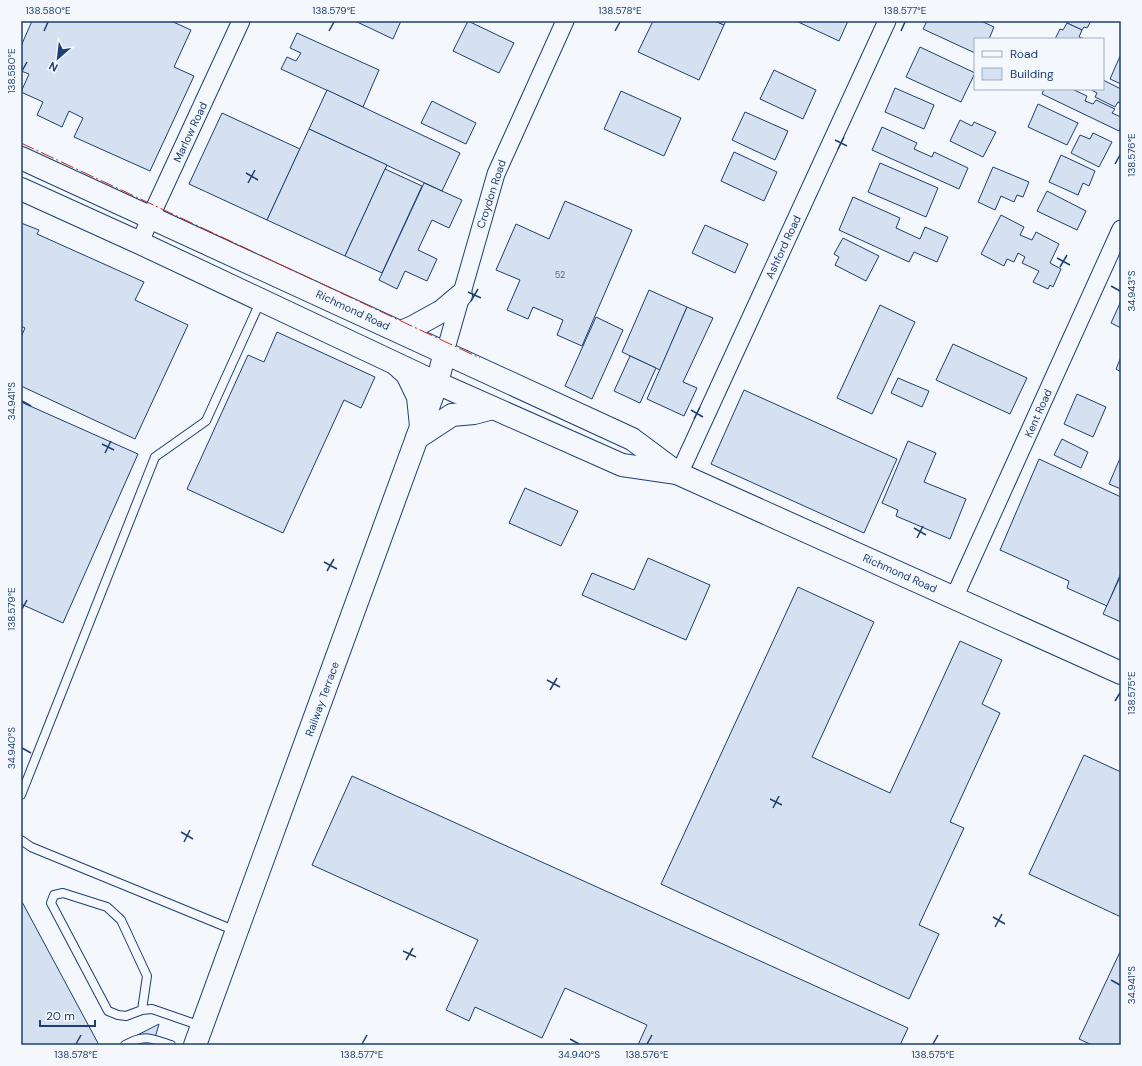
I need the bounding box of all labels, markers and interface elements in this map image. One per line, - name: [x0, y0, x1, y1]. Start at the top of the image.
- text: 138.580°E: [25, 4, 71, 17]
- text: 138.579°E: [312, 4, 356, 17]
- text: 138.578°E: [598, 4, 642, 17]
- text: 138.577°E: [884, 4, 927, 17]
- north arrow: [38, 38, 78, 78]
- legend: [974, 38, 1104, 90]
- text: Road: [1010, 46, 1038, 62]
- text: 138.580°E: [5, 48, 18, 94]
- text: N: [46, 59, 60, 75]
- text: Building: [1010, 66, 1054, 82]
- street label: Marlow Road: [170, 99, 210, 164]
- text: 138.576°E: [1125, 133, 1138, 177]
- street label: Croydon Road: [473, 158, 509, 230]
- street label: Ashford Road: [762, 213, 804, 281]
- house number: 52: [555, 269, 565, 281]
- text: 34.943°S: [1125, 270, 1138, 312]
- street label: Richmond Road: [314, 287, 392, 333]
- text: 34.941°S: [5, 382, 18, 420]
- street label: Kent Road: [1021, 387, 1055, 439]
- street label: Richmond Road: [861, 550, 939, 596]
- text: 138.579°E: [5, 587, 18, 631]
- street label: Railway Terrace: [302, 660, 342, 738]
- text: 138.575°E: [1125, 671, 1138, 715]
- text: 34.940°S: [5, 727, 18, 769]
- text: 34.941°S: [1125, 966, 1138, 1004]
- scale bar: [40, 1002, 95, 1028]
- text: 20 m: [46, 1008, 75, 1024]
- text: 138.578°E: [54, 1048, 98, 1061]
- text: 138.577°E: [341, 1048, 384, 1061]
- text: 34.940°S: [558, 1048, 600, 1061]
- text: 138.576°E: [625, 1048, 669, 1061]
- text: 138.575°E: [911, 1048, 955, 1061]

